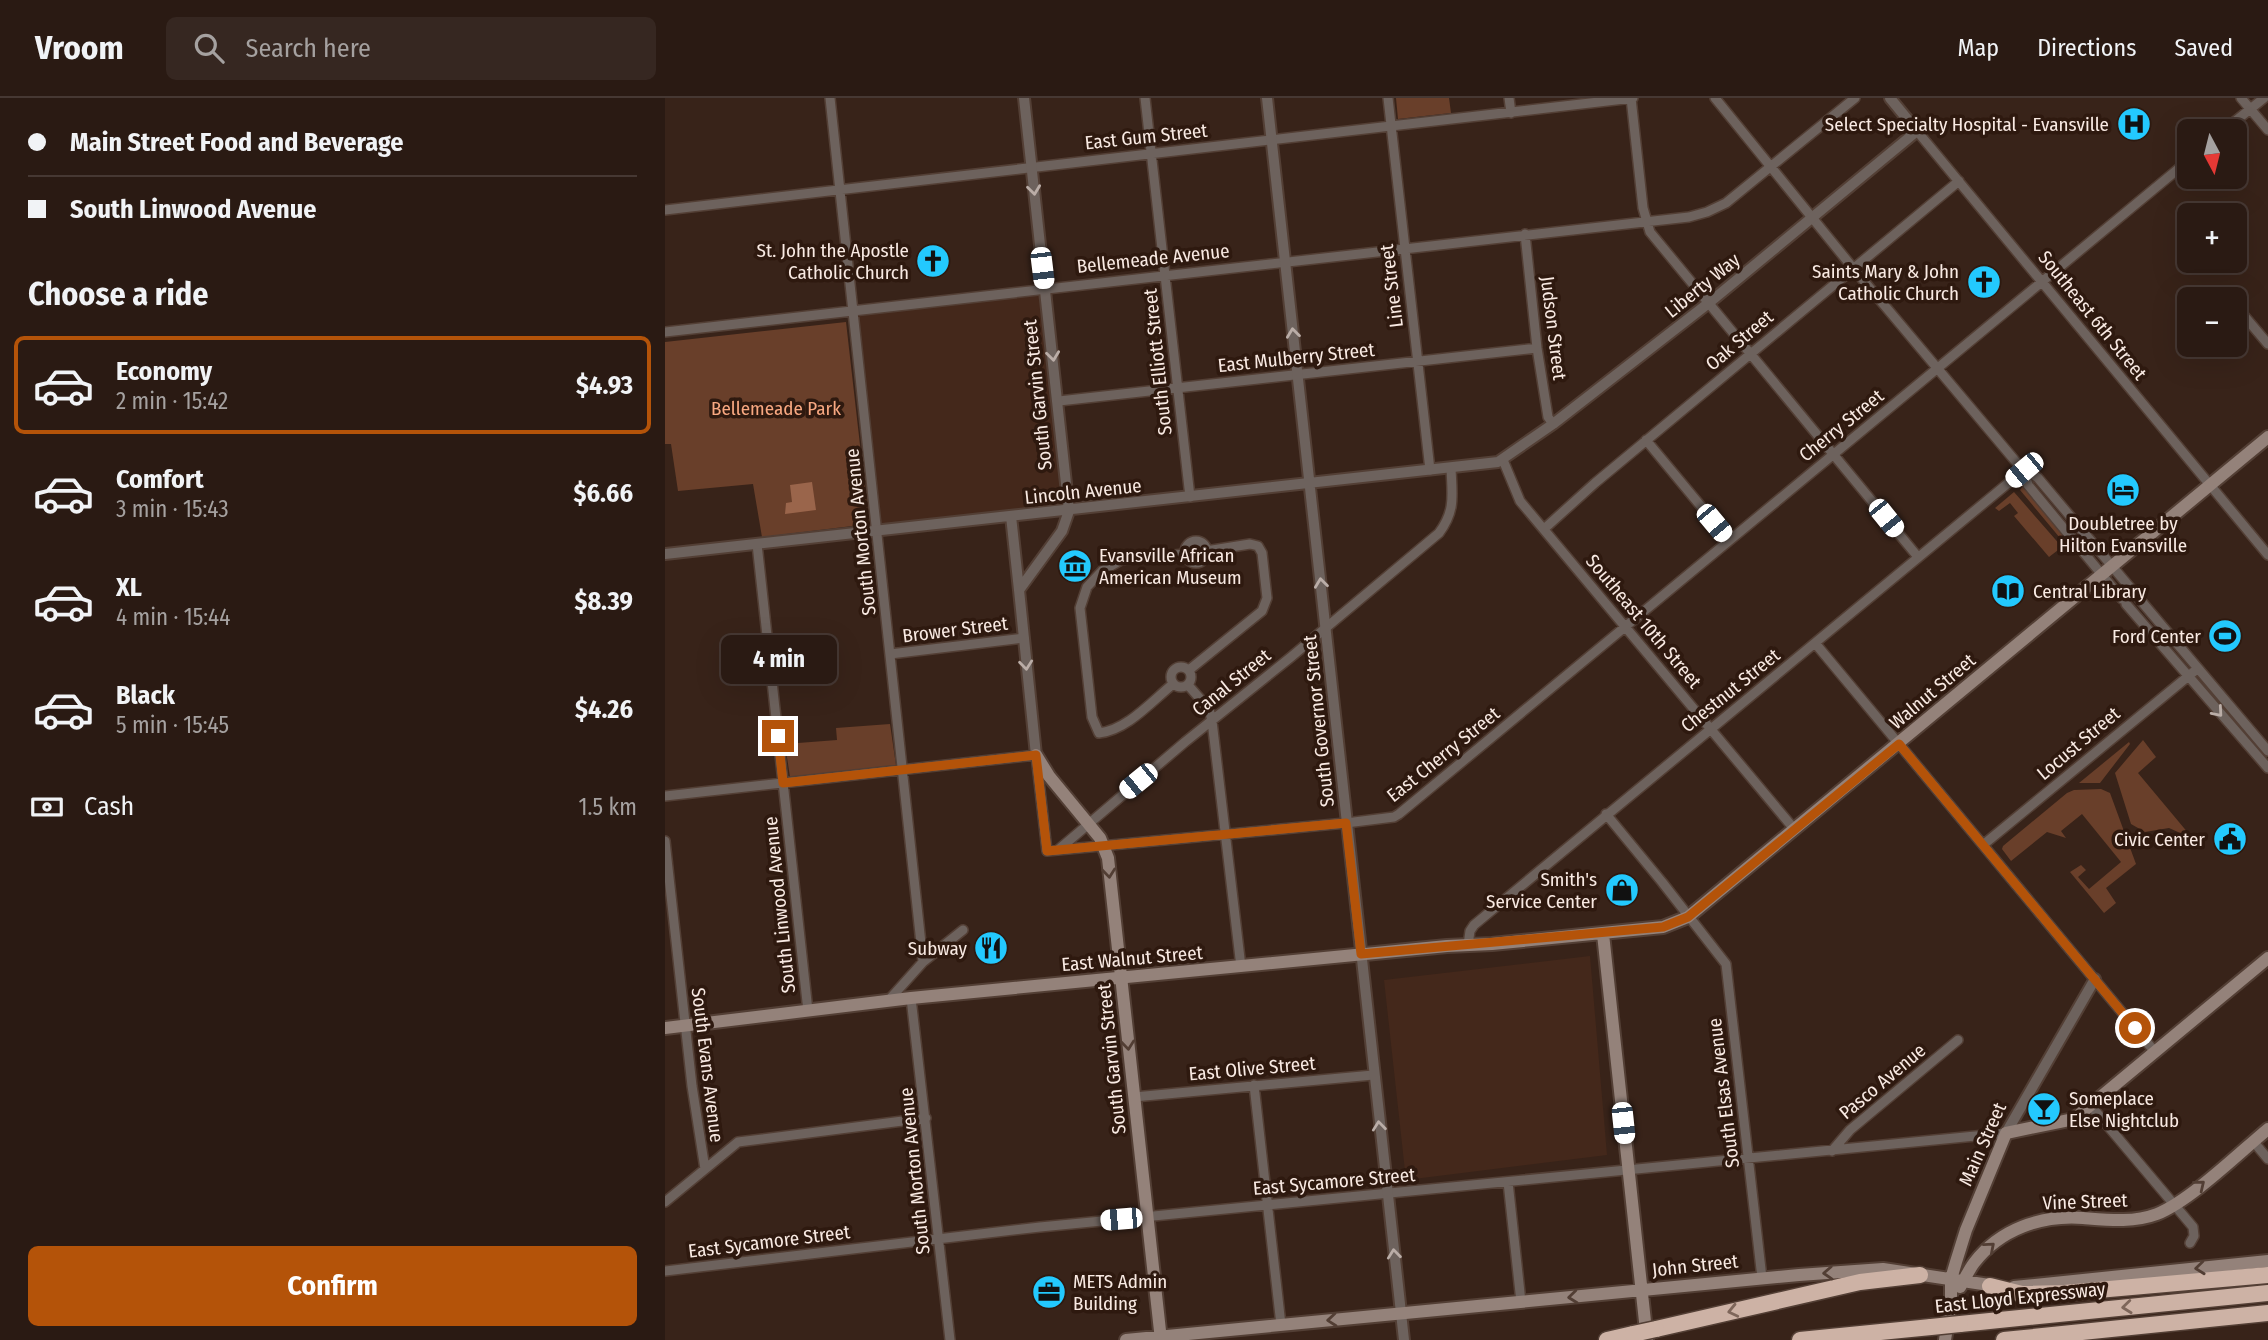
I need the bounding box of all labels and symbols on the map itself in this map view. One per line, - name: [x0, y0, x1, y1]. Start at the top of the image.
- hospital icon: Select Specialty Hospital - Evansville: [2115, 105, 2153, 143]
- place label: Select Specialty Hospital - Evansville: [1825, 113, 2109, 136]
- street label: East Gum Street: [1084, 119, 1209, 154]
- north arrow: [2177, 119, 2247, 189]
- one-way arrow: [1026, 184, 1041, 196]
- place label: St. John the Apostle Catholic Church: [757, 239, 909, 284]
- street label: Bellemeade Avenue: [1076, 239, 1231, 278]
- church icon: St. John the Apostle Catholic Church: [914, 242, 952, 280]
- street label: Line Street: [1375, 242, 1408, 329]
- car: [1030, 246, 1055, 290]
- street label: Southeast 6th Street: [2033, 246, 2152, 385]
- street label: Liberty Way: [1660, 248, 1745, 323]
- place label: Saints Mary & John Catholic Church: [1812, 260, 1959, 305]
- church icon: Saints Mary & John Catholic Church: [1965, 263, 2003, 301]
- street label: Judson Street: [1536, 275, 1571, 382]
- street label: South Elliott Street: [1138, 287, 1177, 436]
- street label: Oak Street: [1701, 305, 1778, 375]
- street label: South Garvin Street: [1018, 318, 1057, 471]
- one-way arrow: [1286, 327, 1301, 339]
- street label: East Mulberry Street: [1217, 338, 1376, 377]
- one-way arrow: [1046, 350, 1061, 362]
- street label: Cherry Street: [1795, 384, 1889, 466]
- park label: Bellemeade Park: [711, 397, 841, 420]
- street label: South Morton Avenue: [840, 447, 881, 617]
- car: [2002, 448, 2047, 492]
- hotel icon: Doubletree by Hilton Evansville: [2104, 471, 2142, 509]
- street label: Lincoln Avenue: [1023, 474, 1143, 509]
- car: [1865, 495, 1908, 541]
- car: [1693, 500, 1736, 546]
- place label: Doubletree by Hilton Evansville: [2059, 512, 2187, 557]
- place label: Evansville African American Museum: [1099, 544, 1242, 589]
- museum icon: Evansville African American Museum: [1056, 547, 1094, 585]
- street label: Southeast 10th Street: [1581, 550, 1707, 693]
- library icon: Central Library: [1989, 572, 2027, 610]
- one-way arrow: [1313, 577, 1328, 589]
- place label: Central Library: [2033, 580, 2147, 603]
- street label: Brower Street: [901, 612, 1010, 647]
- sports icon: Ford Center: [2206, 617, 2244, 655]
- place label: Ford Center: [2112, 625, 2201, 648]
- street label: South Governor Street: [1298, 633, 1339, 808]
- callout: 4 min: [720, 634, 836, 684]
- street label: Canal Street: [1188, 643, 1276, 721]
- street label: Chestnut Street: [1676, 643, 1785, 737]
- street label: Walnut Street: [1885, 648, 1981, 734]
- one-way arrow: [1019, 659, 1034, 670]
- street label: East Cherry Street: [1382, 701, 1505, 807]
- street label: Locust Street: [2032, 701, 2125, 785]
- one-way arrow: [2210, 703, 2222, 716]
- route end: [762, 720, 794, 752]
- car: [1116, 760, 1161, 802]
- street label: South Linwood Avenue: [759, 816, 800, 994]
- public building icon: Civic Center: [2211, 820, 2249, 858]
- place label: Civic Center: [2114, 828, 2205, 851]
- one-way arrow: [1102, 867, 1117, 879]
- place label: Smith's Service Center: [1486, 868, 1597, 913]
- shop icon: Smith's Service Center: [1603, 871, 1641, 909]
- restaurant icon: Subway: [972, 929, 1010, 967]
- place label: Subway: [908, 937, 968, 960]
- street label: East Walnut Street: [1060, 941, 1204, 976]
- street label: South Garvin Street: [1092, 982, 1131, 1135]
- street label: South Evans Avenue: [687, 986, 728, 1144]
- route start: [2119, 1012, 2151, 1044]
- street label: South Elsas Avenue: [1703, 1017, 1744, 1169]
- street label: Pasco Avenue: [1834, 1039, 1930, 1124]
- one-way arrow: [1121, 1040, 1136, 1051]
- street label: East Olive Street: [1188, 1051, 1317, 1086]
- street label: South Morton Avenue: [894, 1086, 935, 1256]
- place label: Someplace Else Nightclub: [2069, 1087, 2179, 1132]
- bar icon: Someplace Else Nightclub: [2025, 1090, 2063, 1128]
- street label: Main Street: [1954, 1098, 2011, 1189]
- car: [1611, 1101, 1636, 1145]
- one-way arrow: [1372, 1120, 1387, 1132]
- street label: East Sycamore Street: [1252, 1163, 1417, 1200]
- one-way arrow: [2191, 1181, 2204, 1193]
- street label: Vine Street: [2042, 1188, 2129, 1214]
- car: [1100, 1207, 1143, 1231]
- street label: East Sycamore Street: [687, 1220, 852, 1263]
- one-way arrow: [1982, 1243, 1995, 1255]
- one-way arrow: [1386, 1248, 1401, 1260]
- street label: John Street: [1651, 1249, 1740, 1281]
- one-way arrow: [2194, 1260, 2205, 1275]
- one-way arrow: [1822, 1265, 1833, 1280]
- place label: METS Admin Building: [1073, 1270, 1167, 1315]
- office icon: METS Admin Building: [1030, 1273, 1068, 1311]
- street label: East Lloyd Expressway: [1934, 1277, 2107, 1318]
- one-way arrow: [1568, 1289, 1579, 1304]
- one-way arrow: [2121, 1299, 2132, 1314]
- one-way arrow: [1727, 1303, 1739, 1317]
- one-way arrow: [1327, 1313, 1338, 1328]

